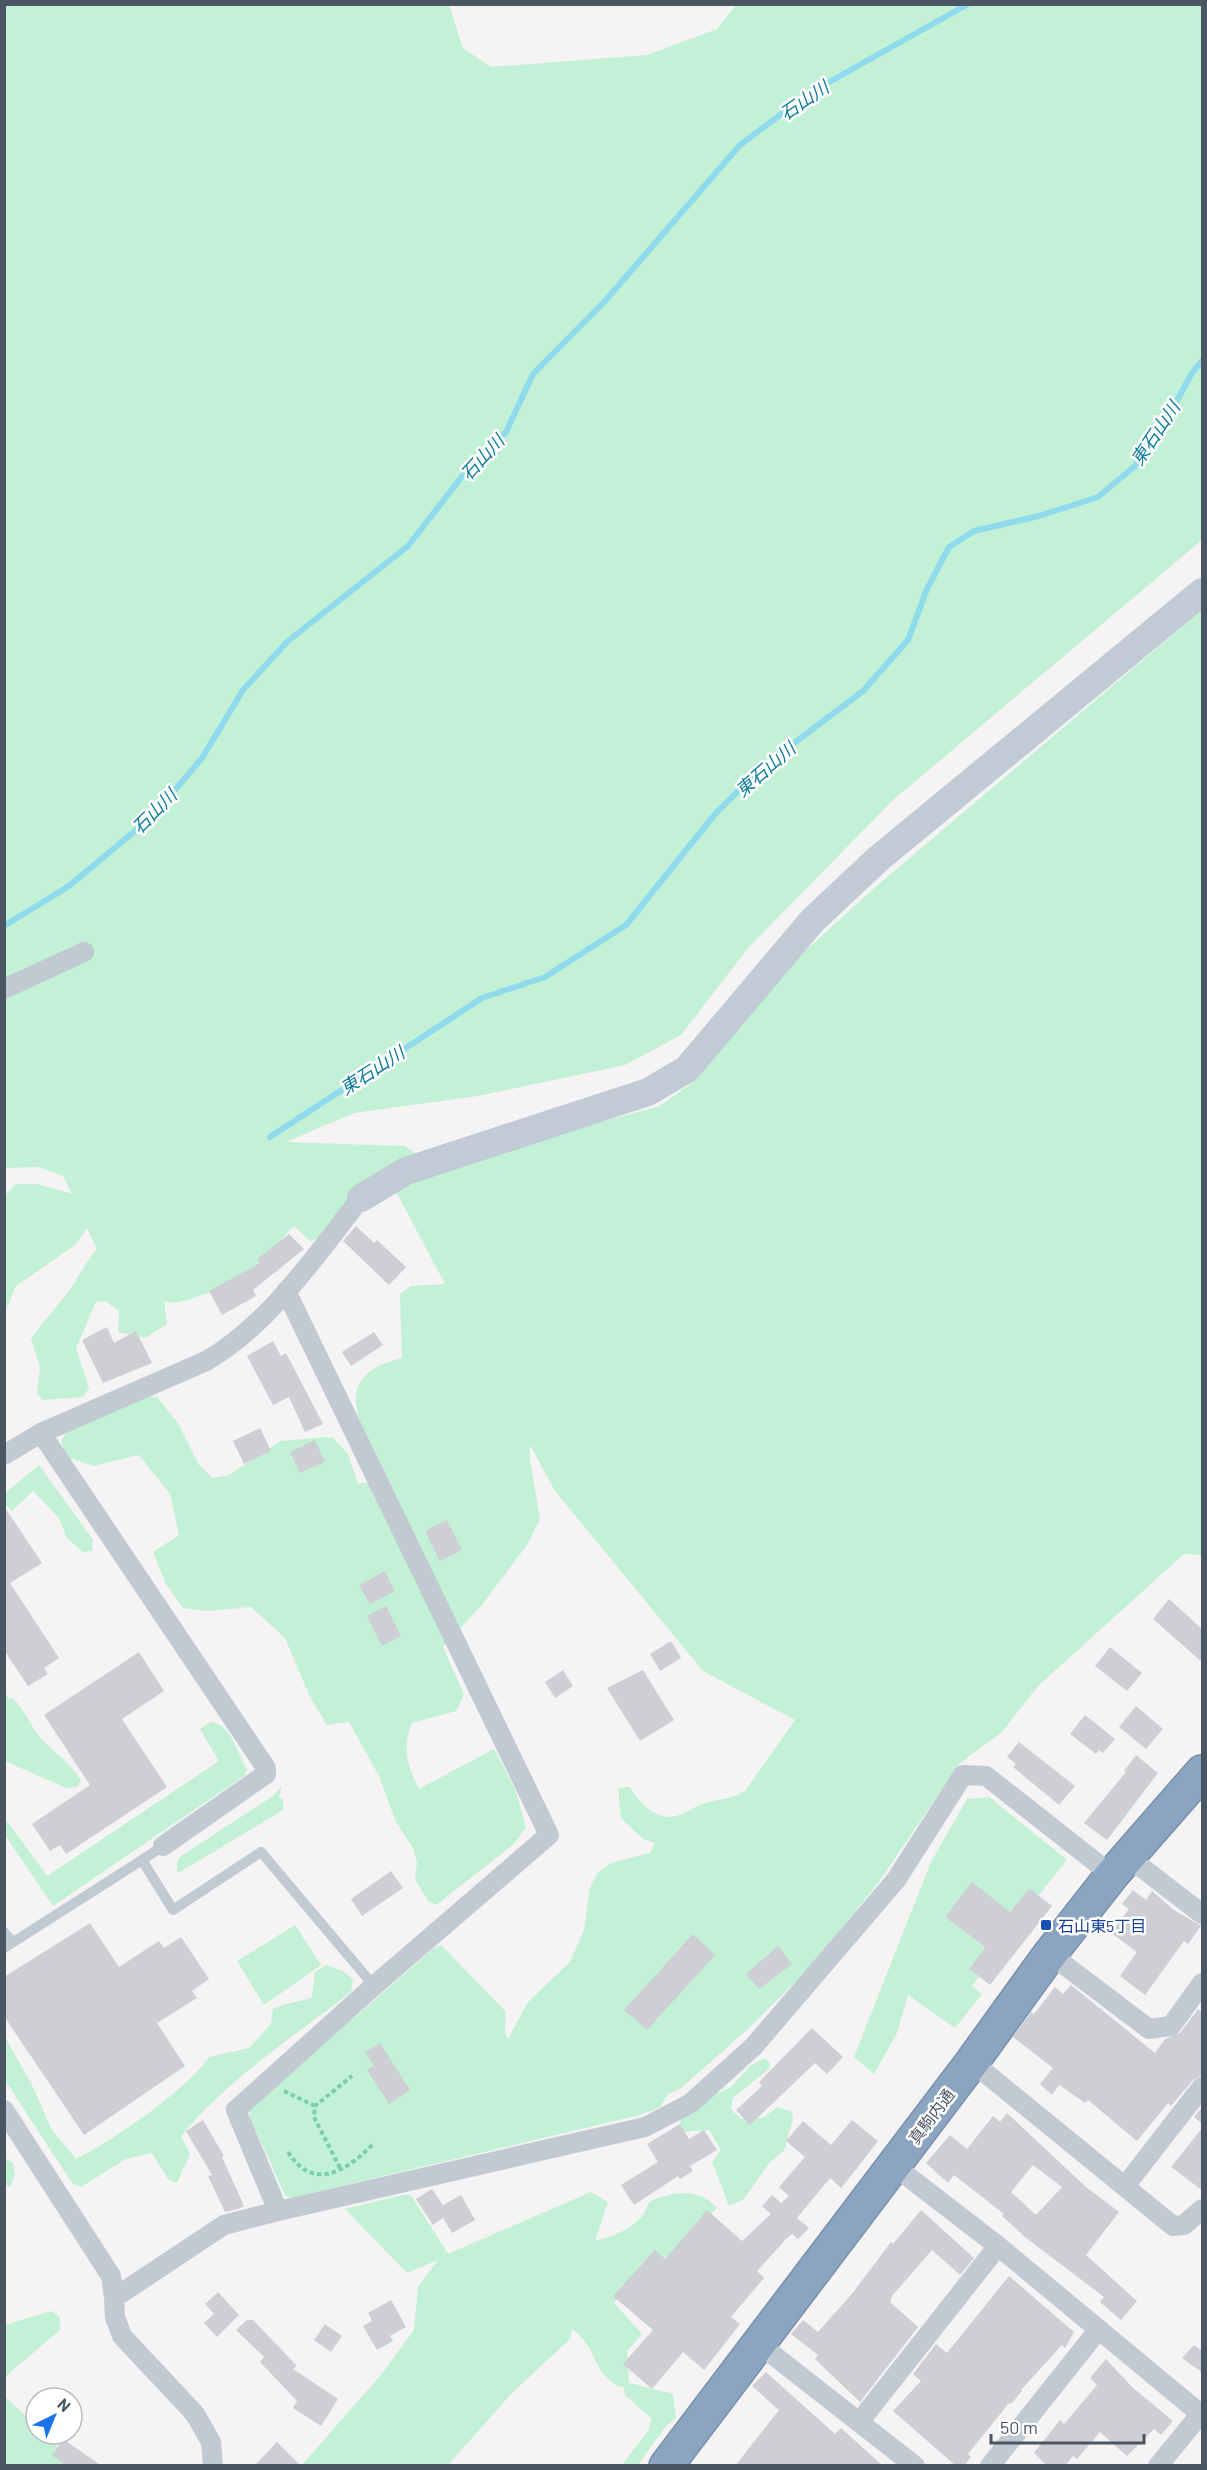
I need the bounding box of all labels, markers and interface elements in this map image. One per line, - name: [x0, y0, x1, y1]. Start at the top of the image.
- water label: 石山川: [775, 75, 834, 124]
- water label: 東石山川: [1126, 395, 1185, 469]
- water label: 石山川: [456, 428, 510, 484]
- water label: 東石山川: [731, 736, 801, 801]
- water label: 石山川: [127, 783, 182, 838]
- water label: 東石山川: [336, 1040, 410, 1099]
- place label: 石山東5丁目: [1058, 1916, 1146, 1935]
- marker: 石山東5丁目: [1039, 1918, 1053, 1932]
- street label: 真駒内通: [904, 2085, 958, 2147]
- north arrow: [24, 2386, 84, 2446]
- text: N: [54, 2394, 75, 2415]
- scale bar: [991, 2407, 1144, 2445]
- text: 50 m: [1000, 2416, 1038, 2438]

